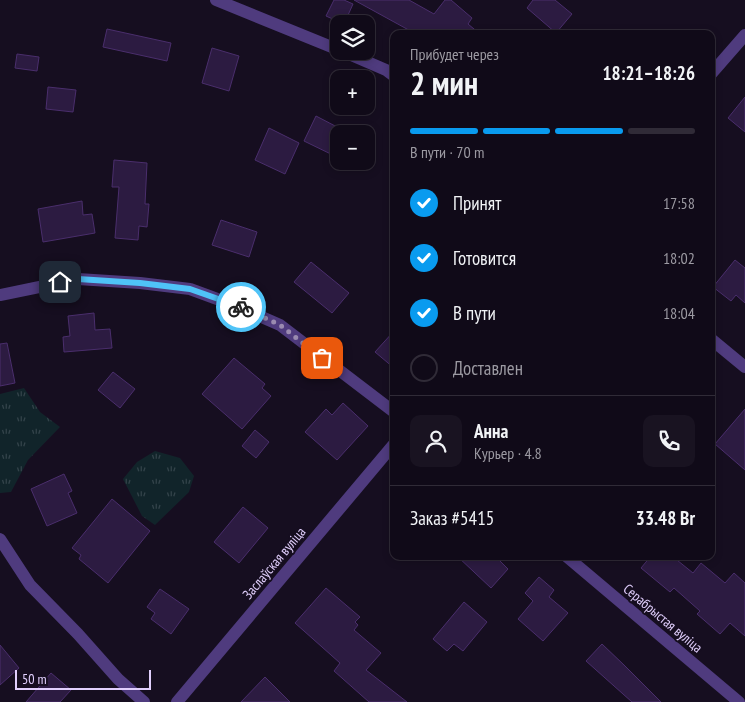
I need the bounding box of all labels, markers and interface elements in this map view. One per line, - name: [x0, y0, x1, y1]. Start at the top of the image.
- map controls: [330, 15, 375, 170]
- button: layers: [330, 15, 375, 60]
- text: Прибудет через: [410, 44, 499, 64]
- text: 18:21–18:26: [602, 61, 695, 85]
- text: 2 мин: [410, 62, 478, 104]
- button: +: [330, 70, 375, 115]
- button: −: [330, 125, 375, 170]
- text: В пути · 70 m: [410, 142, 484, 162]
- icon: check: [410, 189, 438, 217]
- text: Принят: [453, 191, 501, 215]
- text: 17:58: [663, 193, 695, 213]
- icon: check: [410, 244, 438, 272]
- text: Готовится: [453, 246, 516, 270]
- text: 18:02: [663, 248, 695, 268]
- pin: [39, 261, 81, 303]
- icon: home: [46, 268, 74, 296]
- courier: [216, 282, 266, 332]
- icon: bike: [227, 293, 255, 321]
- icon: check: [410, 299, 438, 327]
- text: В пути: [453, 301, 496, 325]
- text: 18:04: [663, 303, 695, 323]
- pin: [301, 337, 343, 379]
- icon: bag: [308, 344, 336, 372]
- text: Доставлен: [453, 356, 523, 380]
- button: person: [410, 415, 462, 467]
- button: phone: [643, 415, 695, 467]
- text: Анна: [474, 419, 508, 443]
- text: Курьер · 4.8: [474, 443, 542, 463]
- text: Заказ #5415: [410, 506, 494, 530]
- text: 33.48 Br: [636, 506, 695, 530]
- street label: Заслаўская вуліца: [239, 523, 309, 603]
- street label: Серабрыстая вуліца: [620, 580, 706, 656]
- scale bar: [15, 667, 151, 690]
- text: 50 m: [22, 670, 47, 688]

